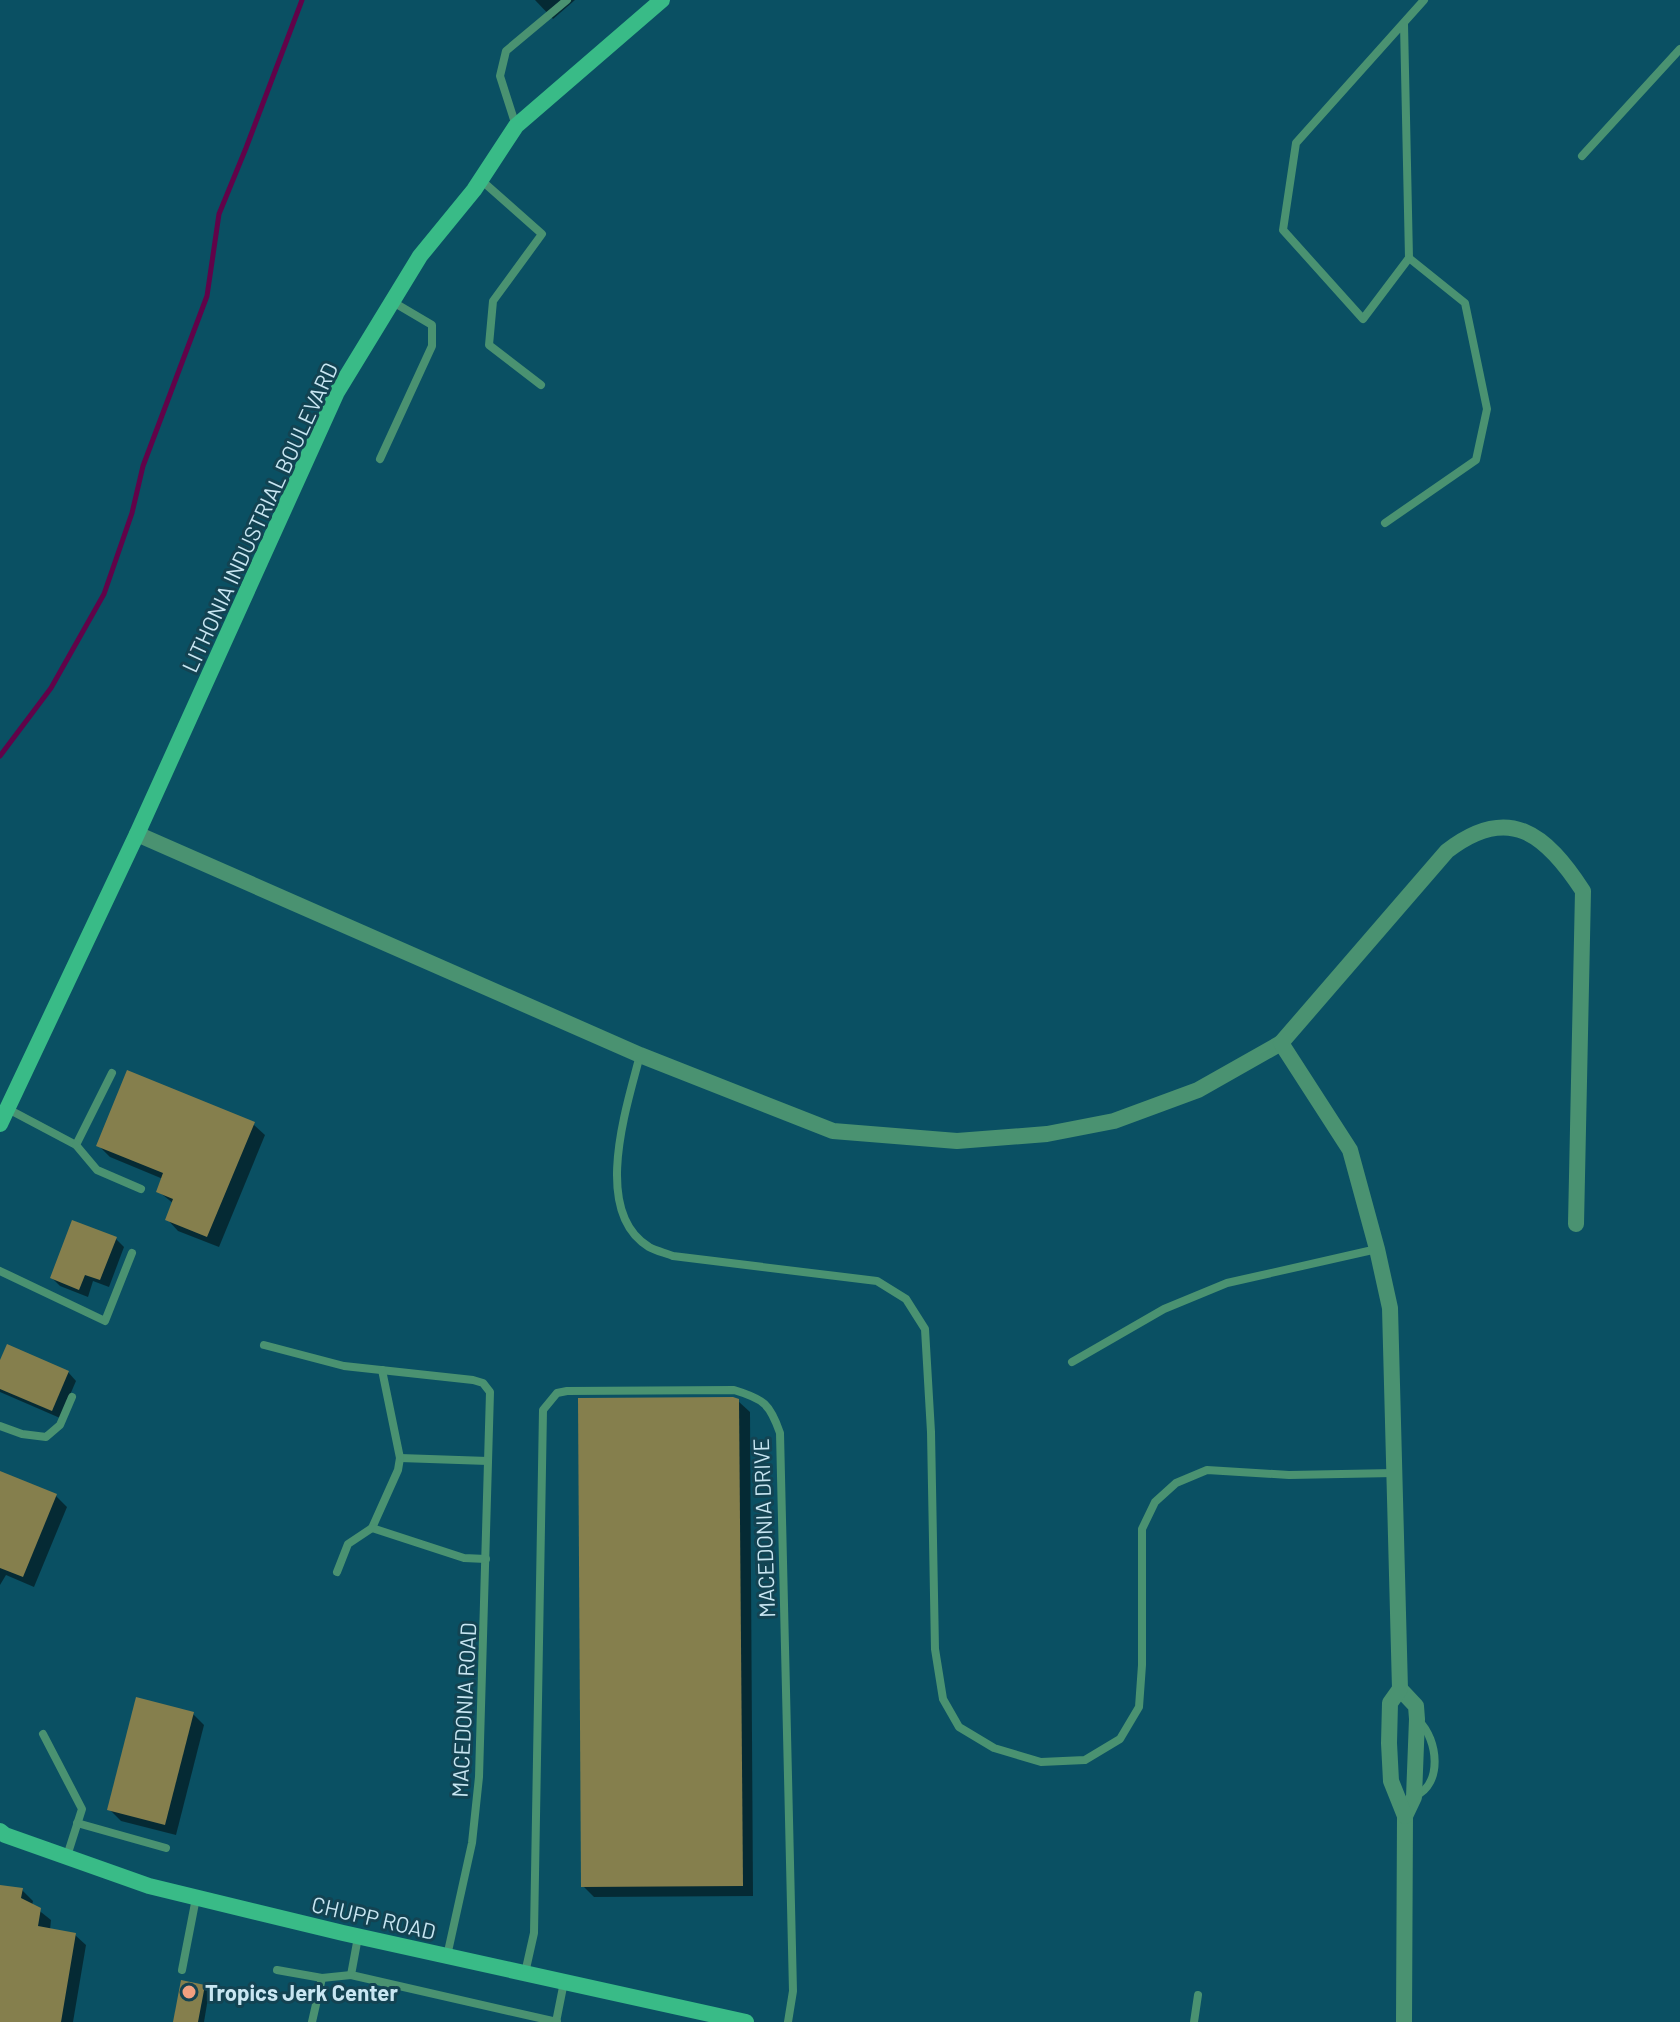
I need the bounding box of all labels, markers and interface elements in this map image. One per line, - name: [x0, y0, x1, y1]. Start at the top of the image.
- street label: LITHONIA INDUSTRIAL BOULEVARD: [176, 358, 342, 676]
- street label: MACEDONIA DRIVE: [747, 1438, 779, 1618]
- street label: MACEDONIA ROAD: [445, 1622, 481, 1798]
- street label: CHUPP ROAD: [309, 1890, 439, 1944]
- place label: Tropics Jerk Center: [205, 1979, 398, 2005]
- marker: Tropics Jerk Center: [180, 1983, 198, 2001]

